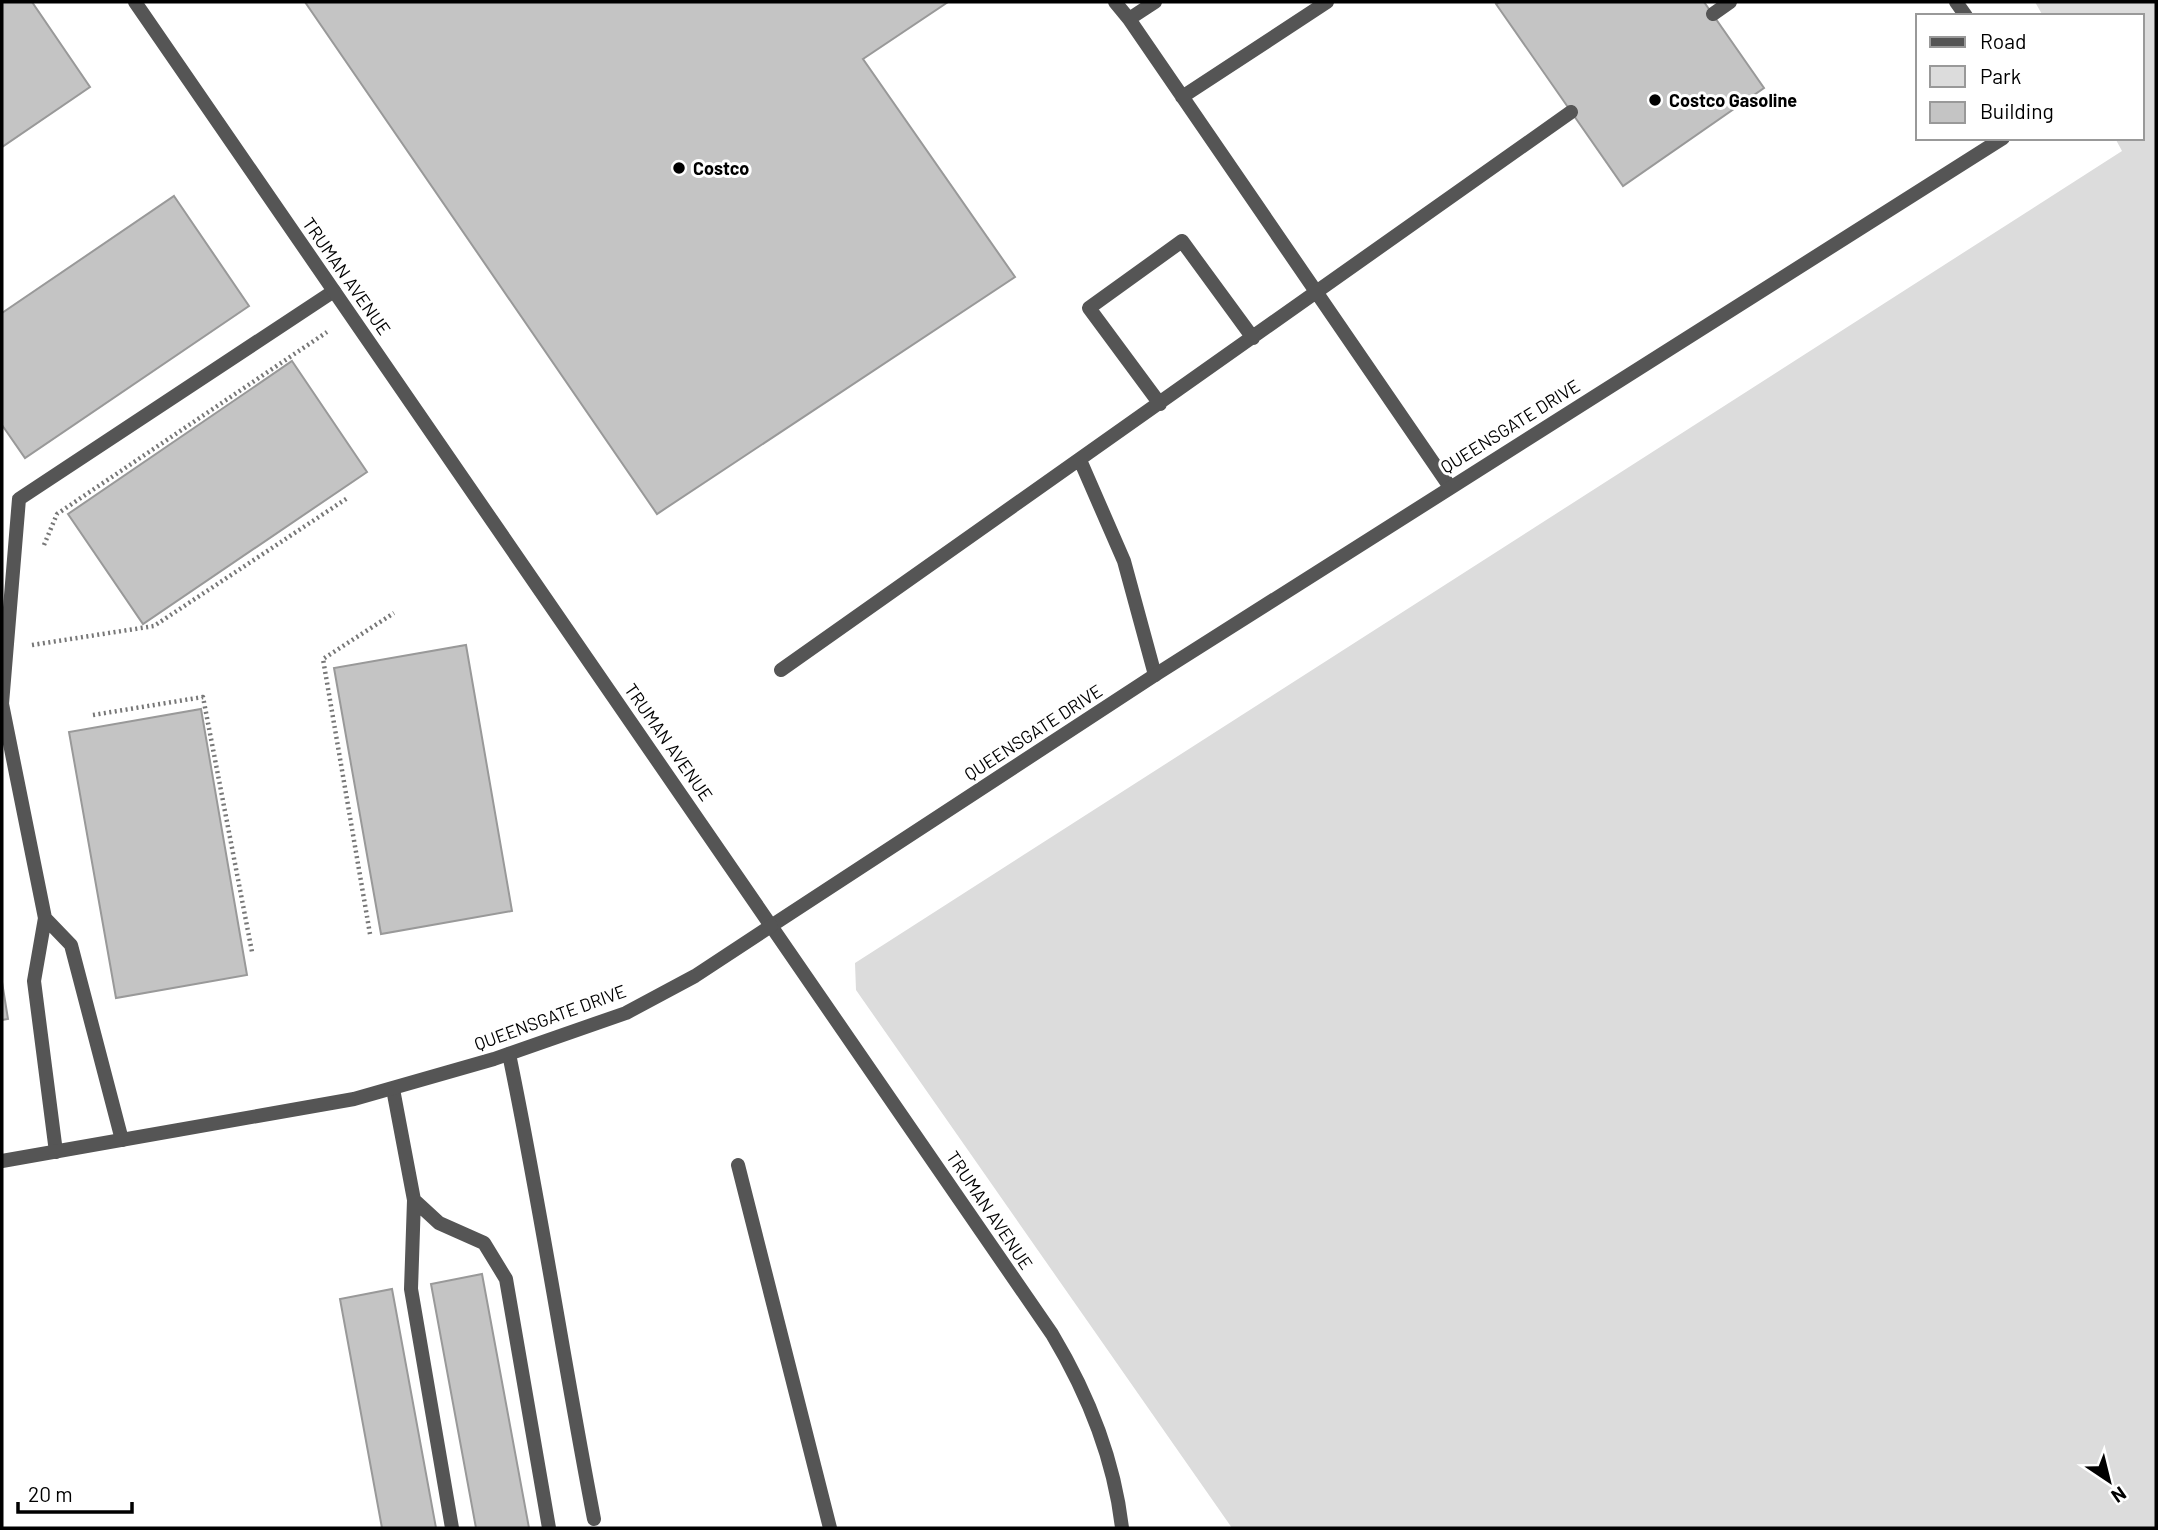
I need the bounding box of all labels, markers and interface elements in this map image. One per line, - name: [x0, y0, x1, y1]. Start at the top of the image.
- legend: [1916, 14, 2144, 140]
- text: Road: [1980, 28, 2026, 53]
- text: Park: [1980, 63, 2021, 88]
- place label: Costco Gasoline: [1669, 89, 1797, 111]
- marker: Costco Gasoline: [1647, 92, 1663, 108]
- text: Building: [1980, 98, 2054, 123]
- place label: Costco: [693, 157, 749, 179]
- marker: Costco: [671, 160, 687, 176]
- street label: TRUMAN AVENUE: [298, 213, 396, 339]
- street label: QUEENSGATE DRIVE: [1436, 374, 1584, 478]
- street label: TRUMAN AVENUE: [620, 679, 718, 805]
- street label: QUEENSGATE DRIVE: [960, 679, 1106, 785]
- street label: QUEENSGATE DRIVE: [471, 979, 629, 1055]
- street label: TRUMAN AVENUE: [942, 1146, 1038, 1274]
- north arrow: [2074, 1446, 2144, 1516]
- scale bar: [18, 1470, 131, 1514]
- text: 20 m: [28, 1481, 73, 1506]
- text: N: [2107, 1482, 2131, 1508]

